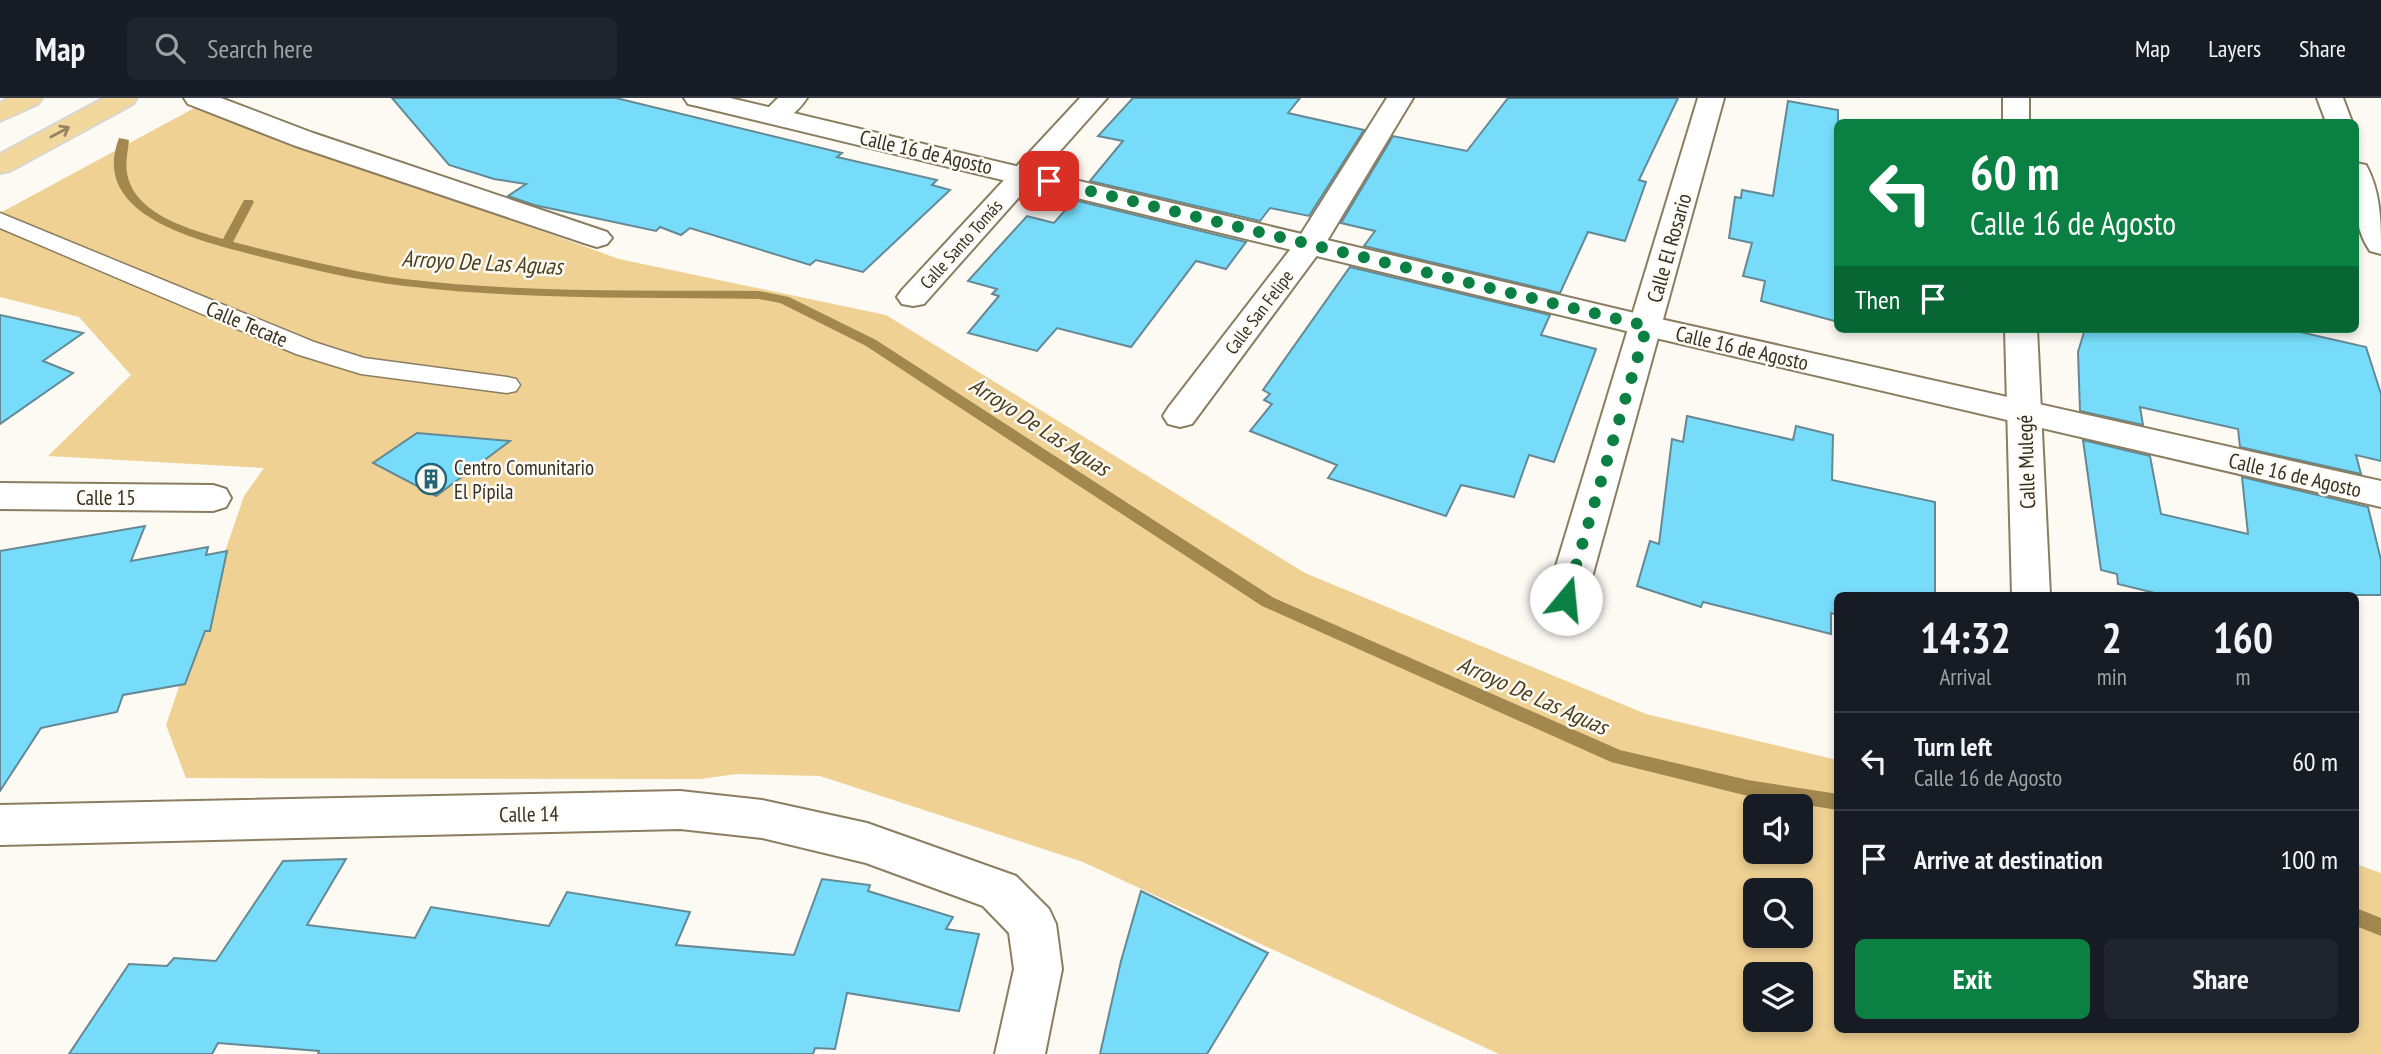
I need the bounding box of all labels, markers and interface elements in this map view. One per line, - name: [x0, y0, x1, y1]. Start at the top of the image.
- search box: [127, 17, 617, 80]
- text: Map: [35, 27, 85, 70]
- icon: search: [151, 29, 189, 67]
- text: Search here: [207, 32, 313, 65]
- text: Map: [2135, 33, 2170, 64]
- text: Layers: [2208, 33, 2261, 64]
- text: Share: [2299, 33, 2346, 64]
- street label: Calle 16 de Agosto: [857, 124, 995, 180]
- one-way arrow: [49, 125, 70, 139]
- text: 60 m: [1970, 140, 2059, 204]
- icon: left: [1855, 147, 1946, 238]
- pin: [1019, 151, 1079, 211]
- icon: arrive: [1030, 162, 1068, 200]
- street label: Calle El Rosario: [1641, 190, 1697, 306]
- street label: Calle Santo Tomás: [915, 194, 1007, 294]
- text: Calle 16 de Agosto: [1970, 202, 2176, 244]
- water label: Arroyo De Las Aguas: [401, 243, 565, 281]
- street label: Calle San Felipe: [1220, 265, 1298, 359]
- icon: arrive: [1914, 280, 1952, 318]
- text: Then: [1855, 283, 1900, 316]
- street label: Calle Tecate: [202, 295, 292, 353]
- street label: Calle 16 de Agosto: [1673, 320, 1811, 376]
- water label: Arroyo De Las Aguas: [965, 370, 1117, 483]
- street label: Calle Mulegé: [2011, 414, 2041, 510]
- street label: Calle 16 de Agosto: [2226, 447, 2364, 503]
- place label: Centro Comunitario El Pípila: [454, 454, 594, 505]
- building icon: Centro Comunitario El Pípila: [414, 462, 448, 496]
- street label: Calle 15: [76, 484, 136, 511]
- position arrow: [1529, 562, 1603, 636]
- text: 14:32: [1920, 610, 2011, 665]
- text: 2: [2102, 610, 2122, 665]
- text: 160: [2213, 610, 2273, 665]
- water label: Arroyo De Las Aguas: [1454, 649, 1614, 742]
- text: Arrival: [1939, 662, 1991, 691]
- text: min: [2097, 662, 2127, 691]
- text: m: [2235, 662, 2250, 691]
- text: Turn left: [1914, 730, 1992, 763]
- icon: left: [1855, 742, 1893, 780]
- text: 60 m: [2292, 745, 2338, 778]
- text: Calle 16 de Agosto: [1914, 763, 2062, 792]
- map controls: [1743, 794, 1813, 1032]
- button: sound: [1743, 794, 1813, 864]
- street label: Calle 14: [499, 800, 560, 828]
- icon: arrive: [1855, 840, 1893, 878]
- text: Arrive at destination: [1914, 843, 2103, 876]
- text: 100 m: [2280, 843, 2338, 876]
- button: search: [1743, 878, 1813, 948]
- button: Exit: [1855, 939, 2090, 1019]
- button: Share: [2104, 939, 2338, 1019]
- button: layers: [1743, 962, 1813, 1032]

